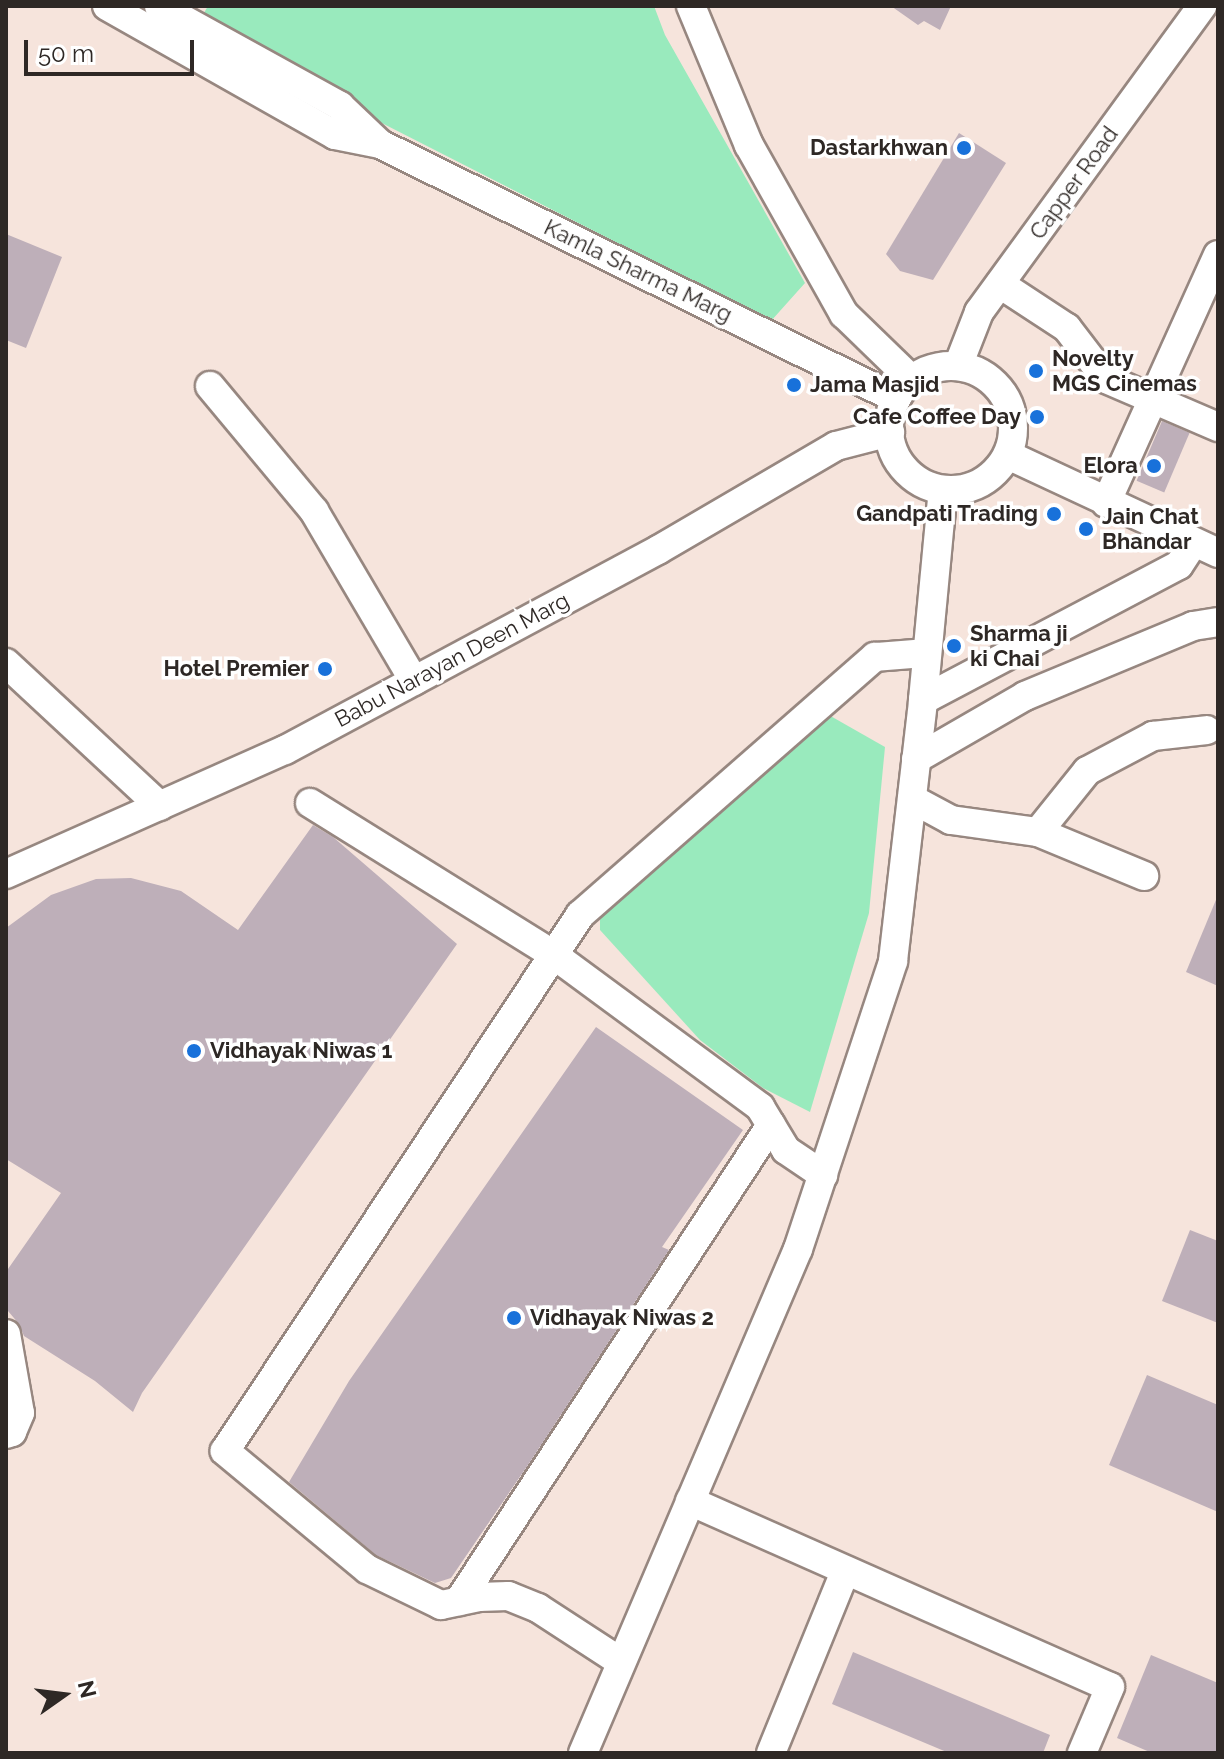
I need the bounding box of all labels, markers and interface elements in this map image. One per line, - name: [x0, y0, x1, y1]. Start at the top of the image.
- scale bar: [28, 24, 198, 74]
- text: 50 m: [38, 39, 94, 68]
- street label: Capper Road: [1024, 121, 1124, 245]
- place label: Dastarkhwan: [810, 135, 948, 161]
- marker: Dastarkhwan: [955, 139, 973, 157]
- street label: Kamla Sharma Marg: [540, 214, 736, 328]
- place label: Novelty MGS Cinemas: [1052, 345, 1197, 396]
- marker: Novelty MGS Cinemas: [1027, 362, 1045, 380]
- place label: Jama Masjid: [810, 372, 940, 398]
- marker: Jama Masjid: [785, 376, 803, 394]
- place label: Cafe Coffee Day: [853, 404, 1021, 430]
- marker: Cafe Coffee Day: [1028, 408, 1046, 426]
- place label: Elora: [1083, 453, 1138, 479]
- marker: Elora: [1145, 457, 1163, 475]
- place label: Gandpati Trading: [855, 501, 1038, 527]
- place label: Jain Chat Bhandar: [1102, 503, 1199, 554]
- marker: Gandpati Trading: [1045, 505, 1063, 523]
- marker: Jain Chat Bhandar: [1077, 520, 1095, 538]
- street label: Babu Narayan Deen Marg: [330, 587, 574, 733]
- place label: Sharma ji ki Chai: [970, 620, 1068, 672]
- marker: Sharma ji ki Chai: [945, 637, 963, 655]
- place label: Hotel Premier: [163, 656, 309, 682]
- marker: Hotel Premier: [316, 660, 334, 678]
- place label: Vidhayak Niwas 1: [210, 1038, 392, 1064]
- marker: Vidhayak Niwas 1: [185, 1042, 203, 1060]
- place label: Vidhayak Niwas 2: [530, 1305, 714, 1331]
- marker: Vidhayak Niwas 2: [505, 1309, 523, 1327]
- north arrow: [24, 1655, 104, 1735]
- text: N: [73, 1678, 102, 1700]

